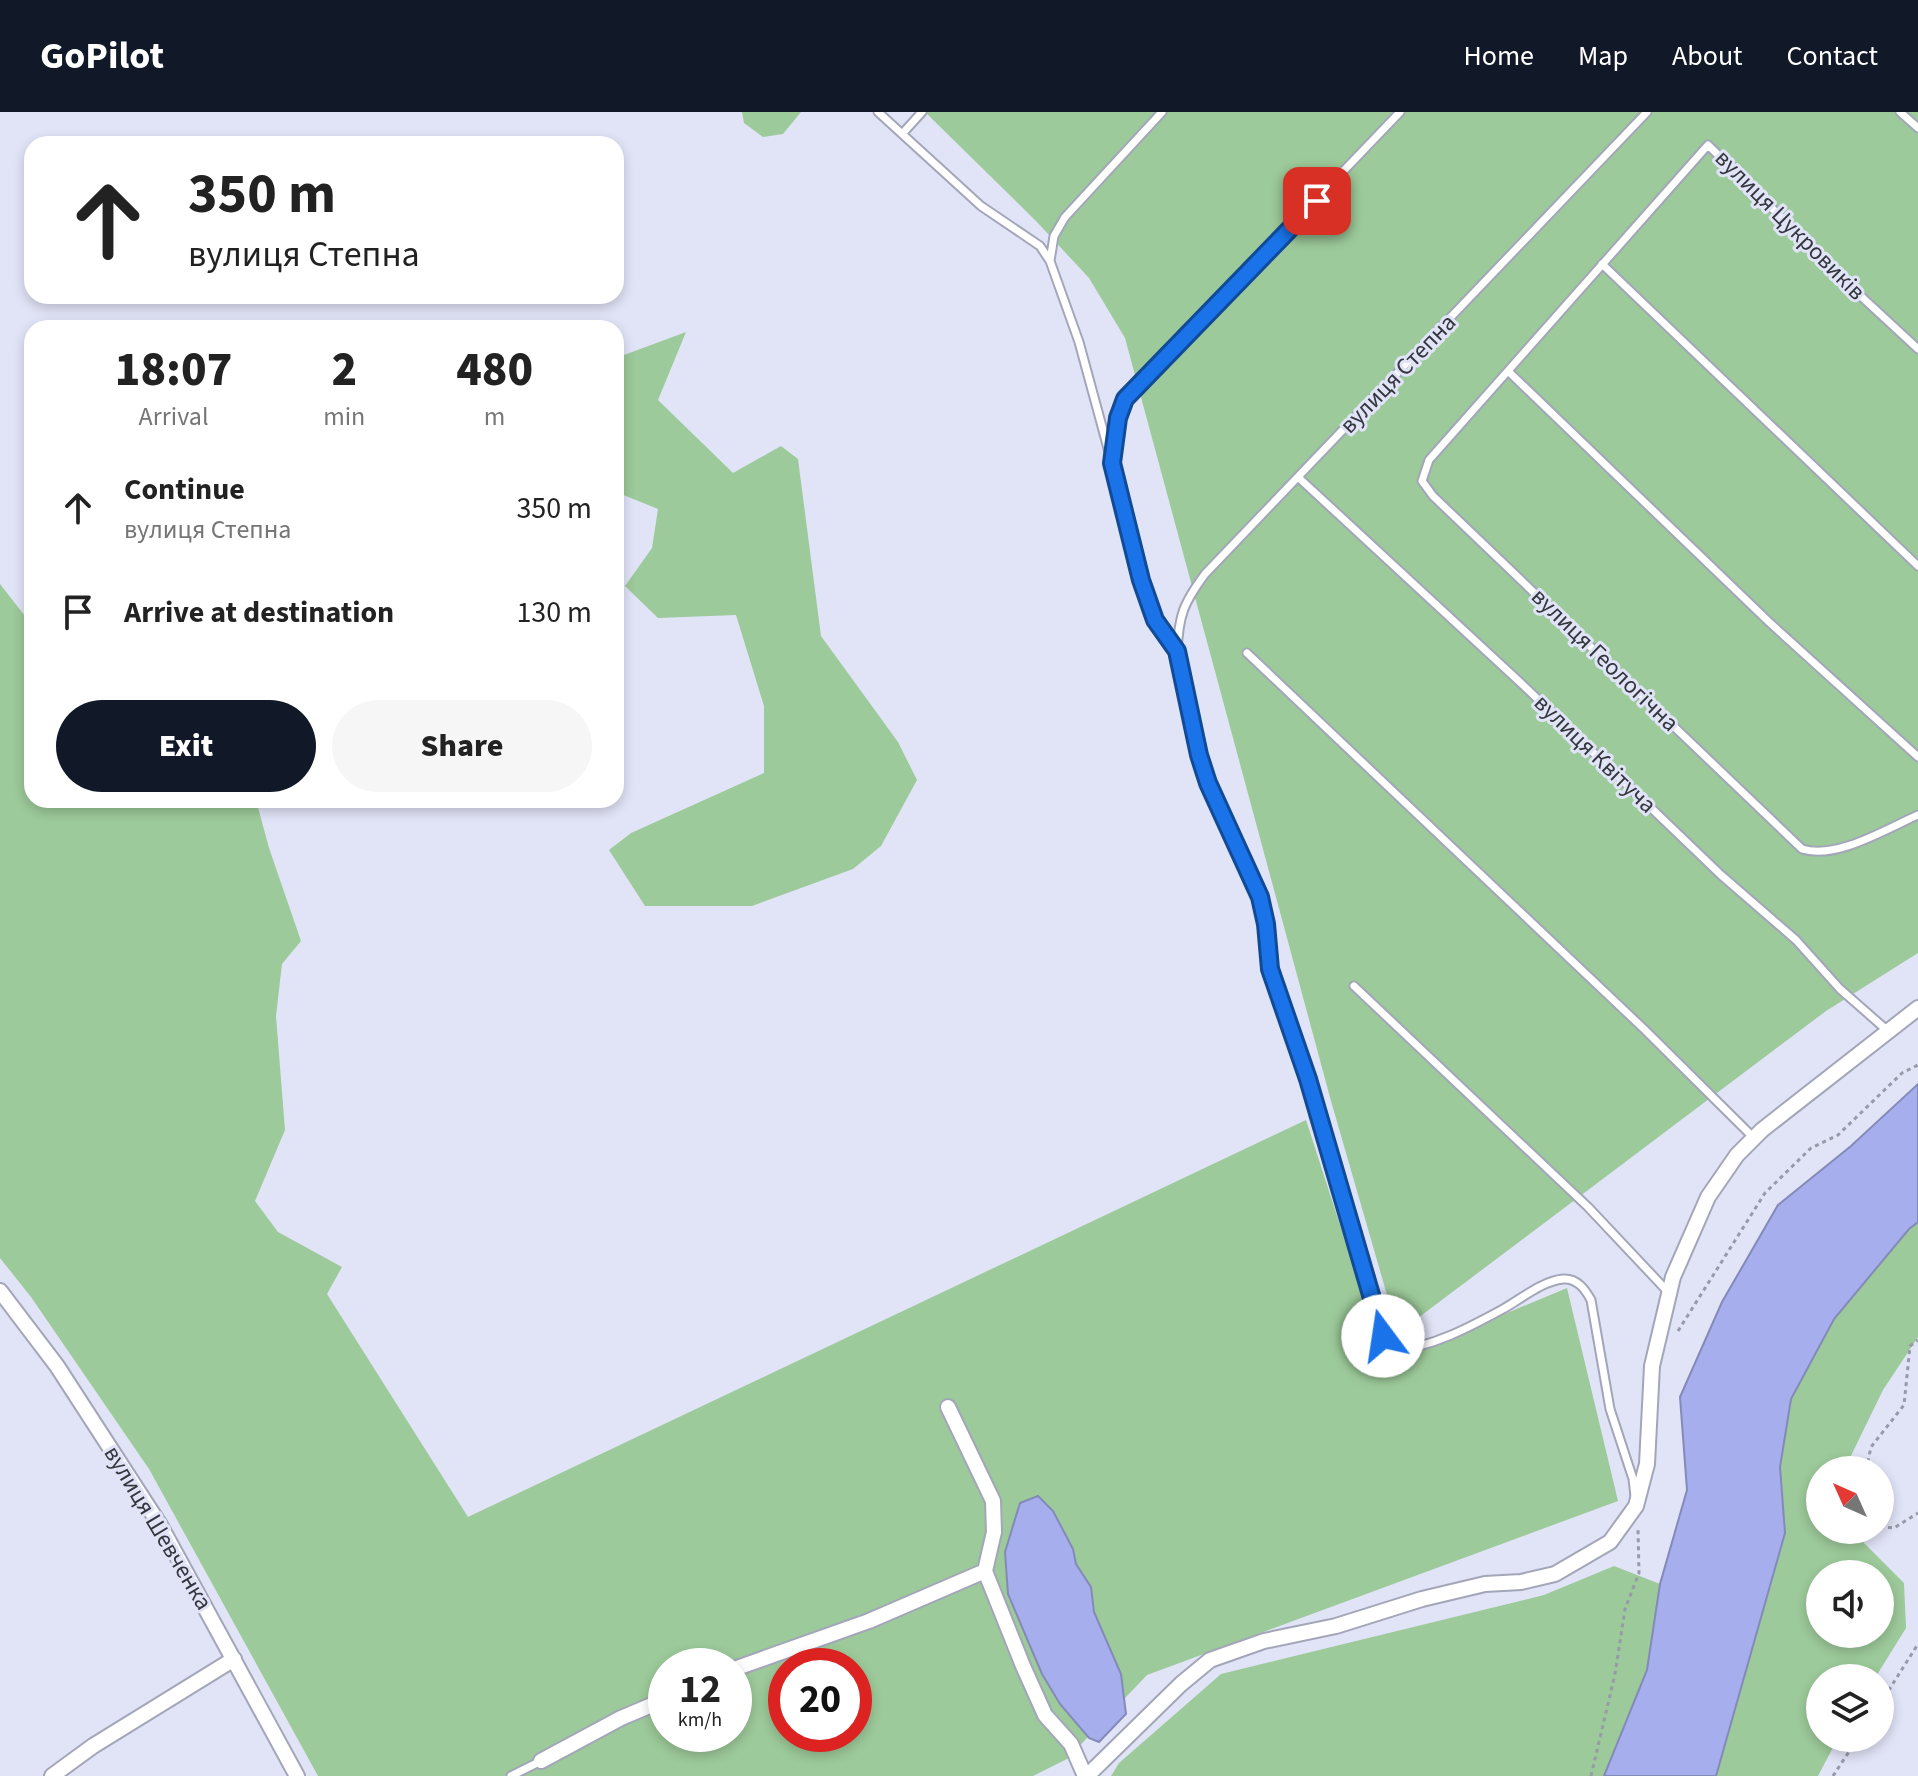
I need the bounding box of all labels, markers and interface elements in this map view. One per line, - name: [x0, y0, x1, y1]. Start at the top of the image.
- text: GoPilot: [40, 29, 164, 83]
- text: Home: [1463, 36, 1534, 76]
- text: Map: [1578, 36, 1628, 76]
- text: About: [1672, 36, 1743, 76]
- text: Contact: [1787, 36, 1878, 76]
- street label: вулиця Цукровиків: [1707, 142, 1873, 308]
- text: 350 m: [188, 155, 336, 234]
- pin: [1283, 167, 1351, 235]
- icon: ahead: [56, 168, 160, 272]
- icon: arrive: [1295, 179, 1339, 223]
- text: вулиця Степна: [188, 229, 420, 280]
- street label: вулиця Степна: [1332, 306, 1464, 442]
- text: 18:07: [115, 336, 232, 404]
- text: 2: [331, 336, 357, 404]
- text: 480: [456, 336, 533, 404]
- text: Arrival: [139, 398, 209, 435]
- text: min: [323, 398, 365, 435]
- text: m: [484, 398, 505, 435]
- text: Continue: [124, 468, 245, 511]
- icon: ahead: [56, 486, 100, 530]
- text: 350 m: [516, 487, 592, 530]
- text: вулиця Степна: [124, 511, 291, 548]
- street label: вулиця Геологічна: [1523, 580, 1687, 740]
- icon: arrive: [56, 590, 100, 634]
- text: Arrive at destination: [124, 591, 394, 634]
- text: 130 m: [516, 591, 592, 634]
- street label: вулиця Квітуча: [1526, 686, 1664, 822]
- button: Exit: [56, 700, 316, 792]
- button: Share: [332, 700, 592, 792]
- position arrow: [1341, 1294, 1425, 1378]
- street label: вулиця Шевченка: [95, 1439, 221, 1617]
- north arrow: [1806, 1456, 1894, 1544]
- map controls: [1806, 1456, 1894, 1752]
- button: sound: [1806, 1560, 1894, 1648]
- speed limit sign: 20: [768, 1648, 872, 1752]
- text: 12: [679, 1661, 721, 1718]
- button: layers: [1806, 1664, 1894, 1752]
- text: km/h: [678, 1706, 722, 1734]

